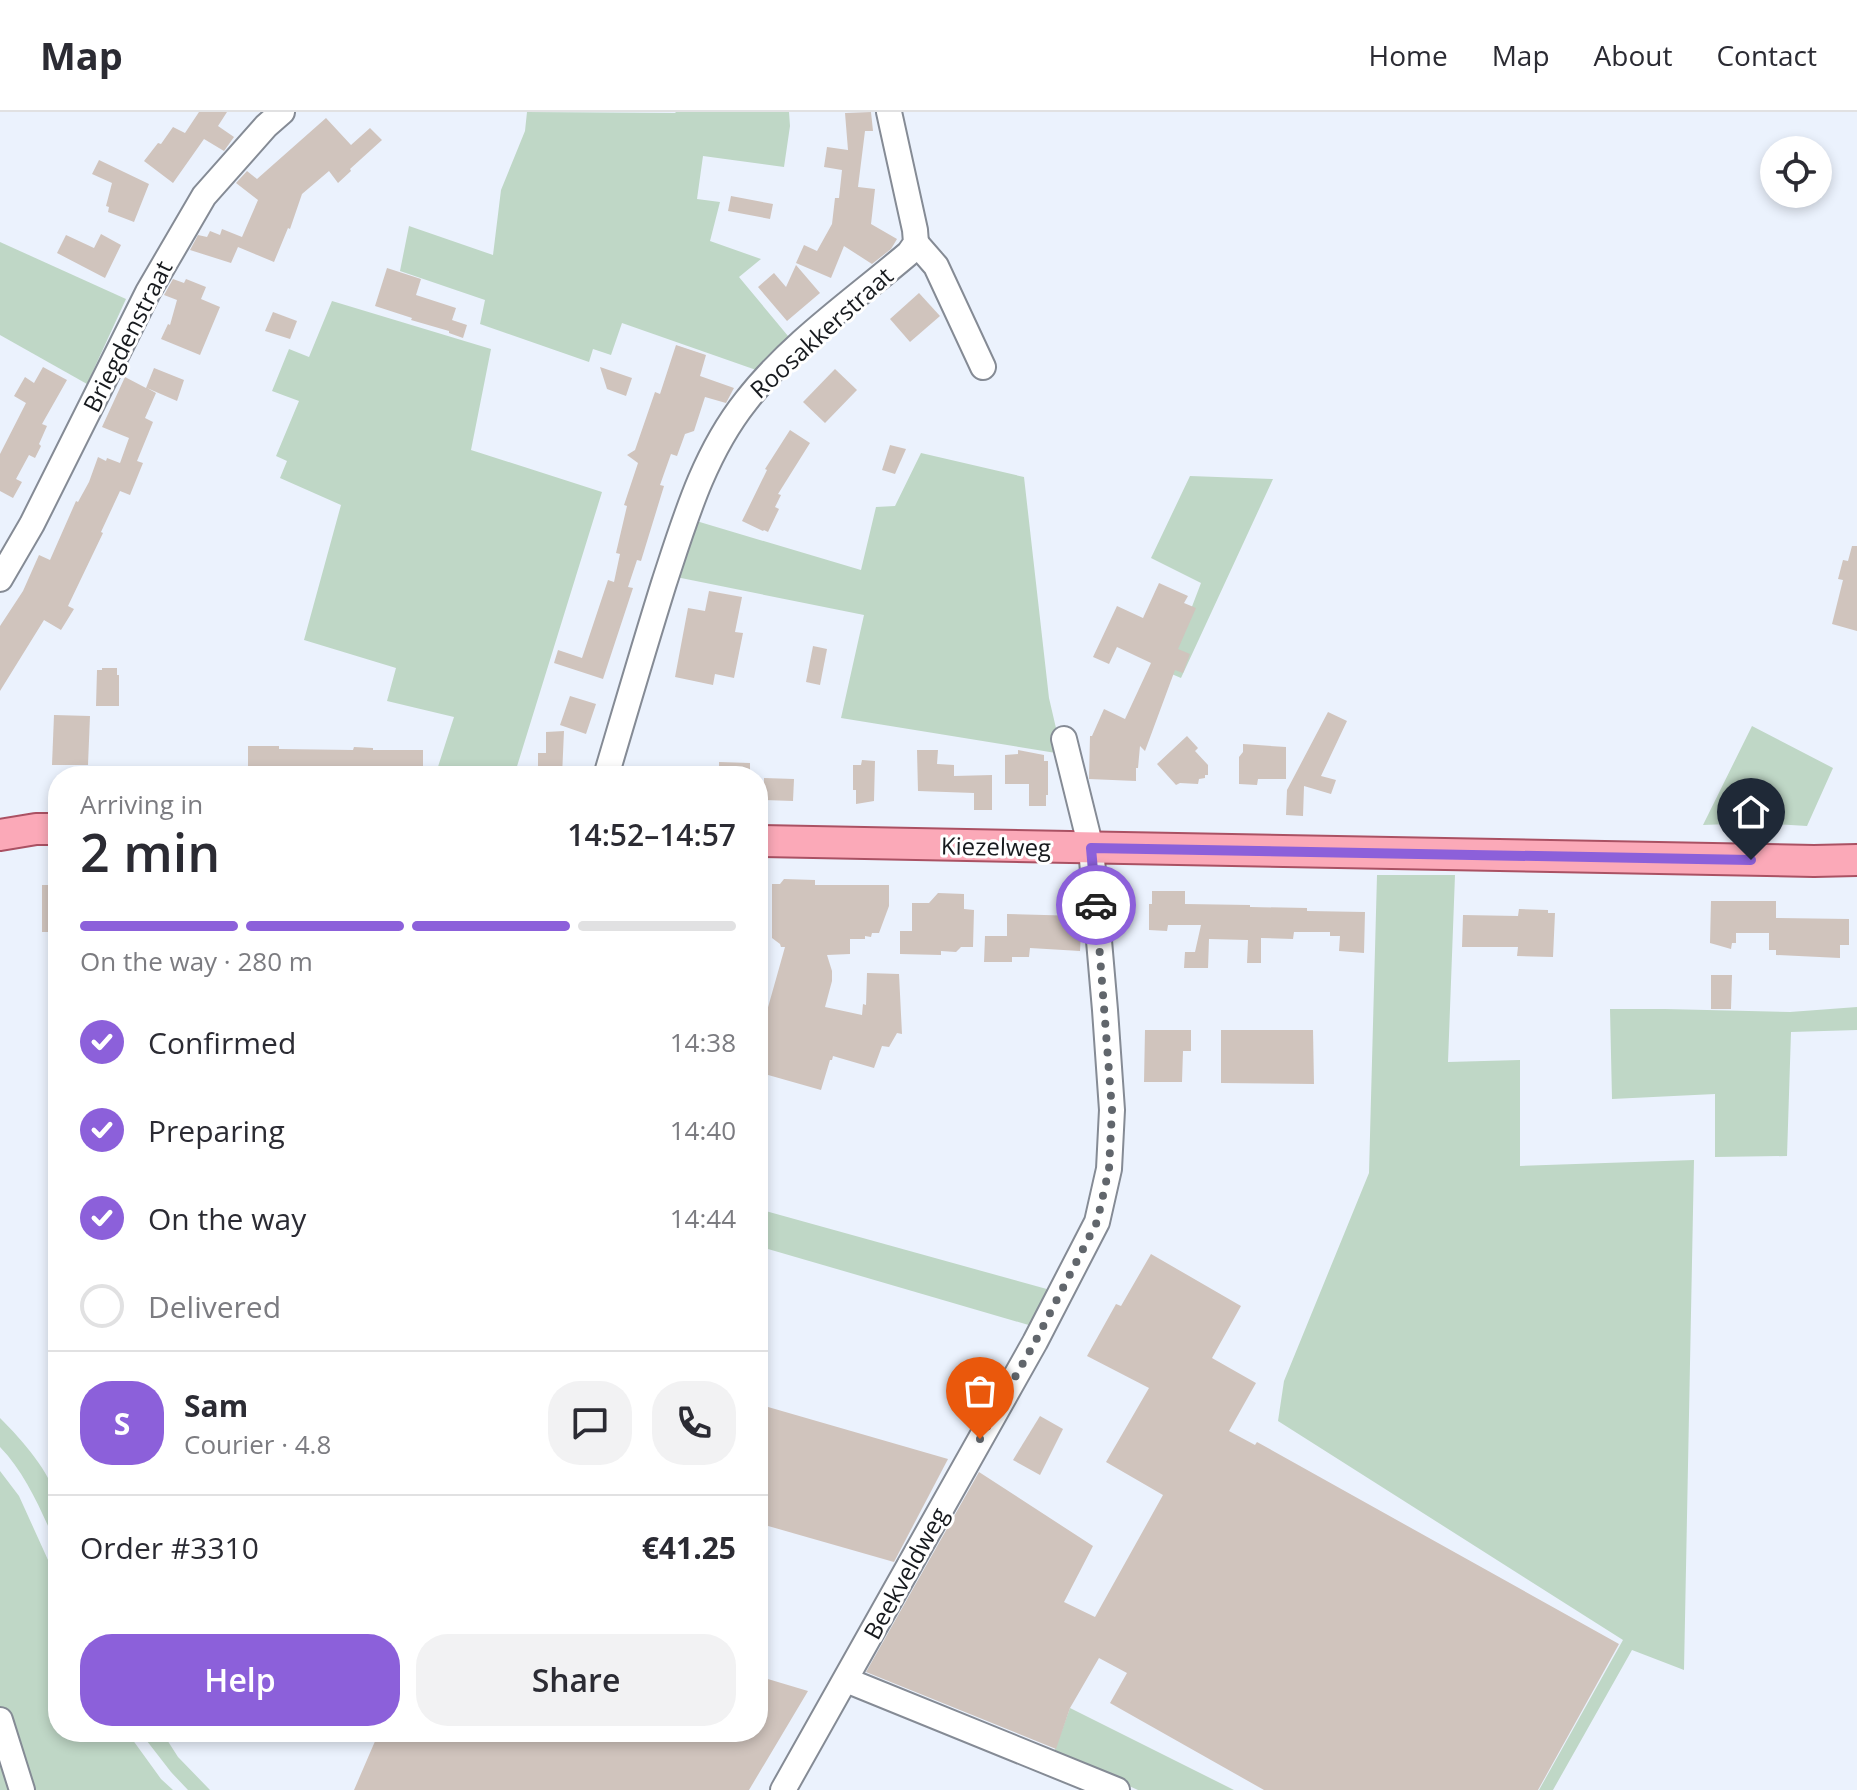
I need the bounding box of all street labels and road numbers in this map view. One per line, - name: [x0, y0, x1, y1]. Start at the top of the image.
- street label: Briegdenstraat: [75, 255, 179, 417]
- street label: Roosakkerstraat: [742, 259, 900, 405]
- street label: Kiezelweg: [941, 829, 1051, 863]
- street label: Beekveldweg: [855, 1501, 955, 1645]

